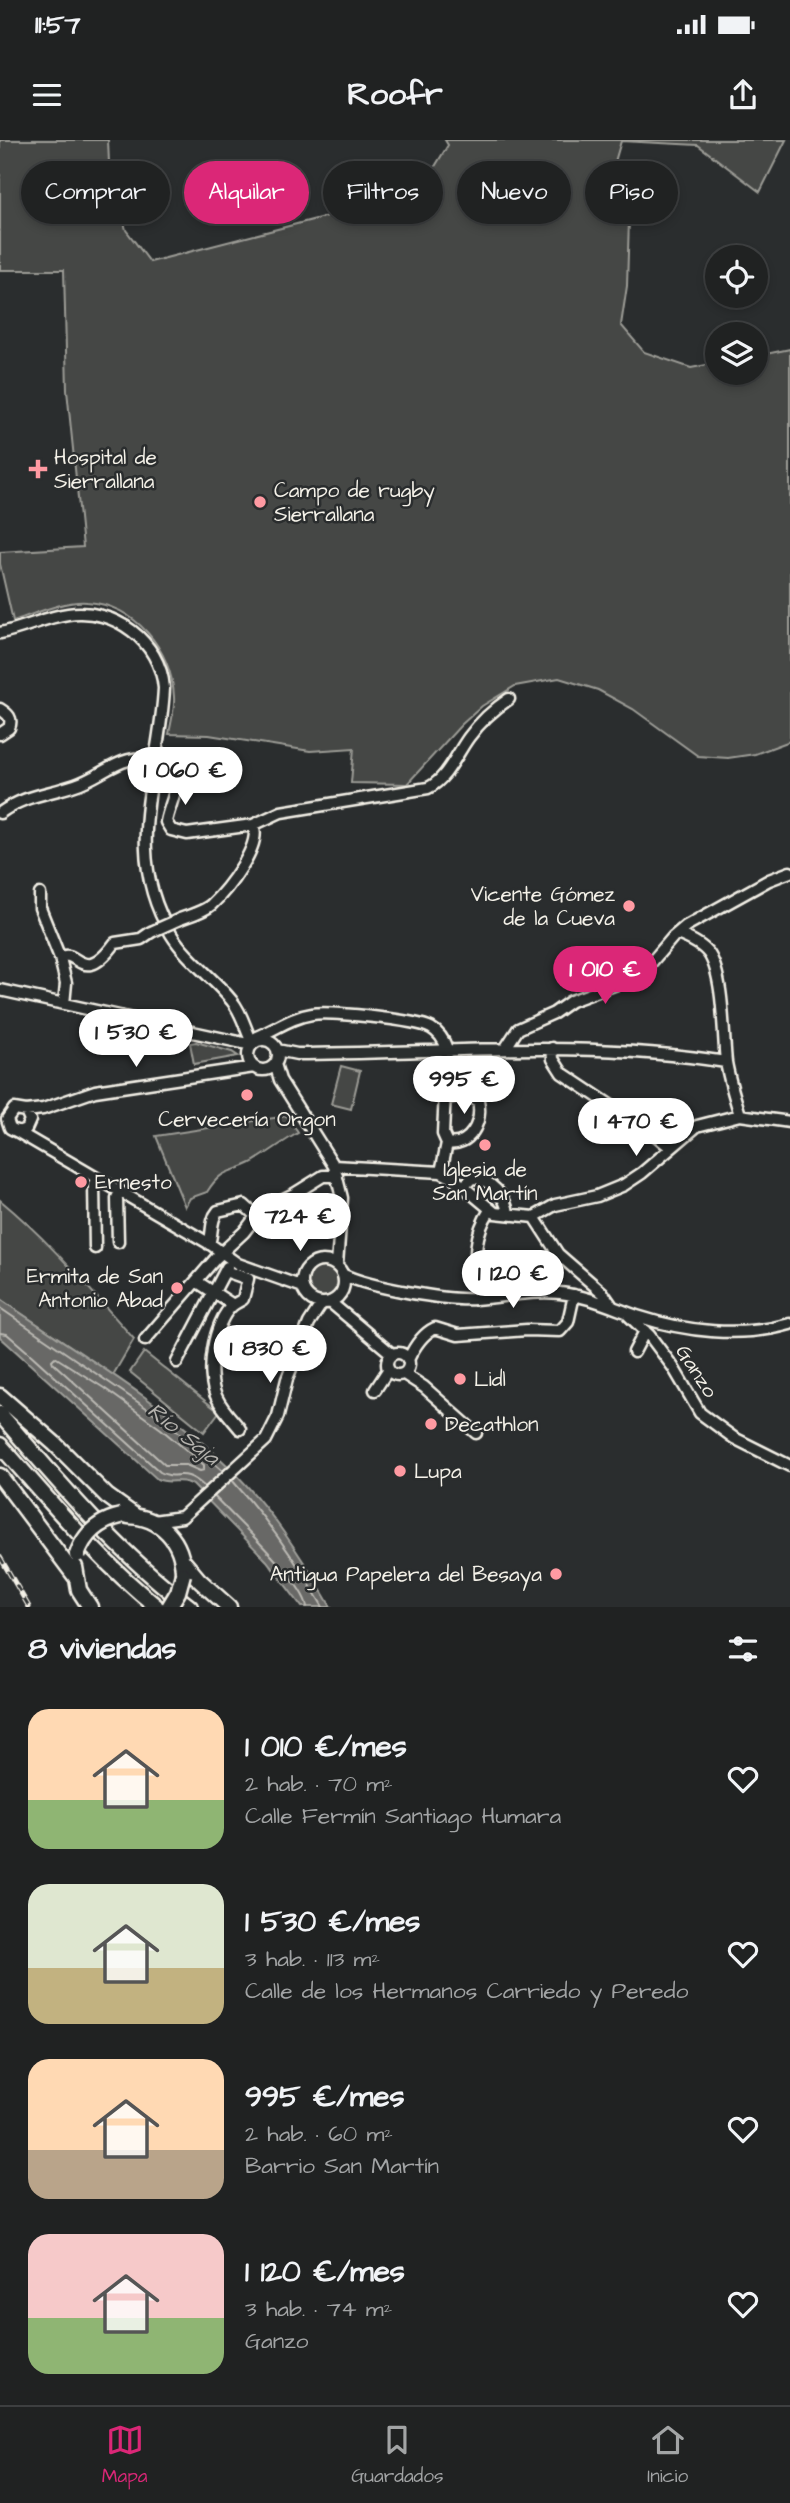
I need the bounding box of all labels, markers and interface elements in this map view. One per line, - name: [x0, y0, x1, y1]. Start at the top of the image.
- text: 11:57: [35, 7, 80, 43]
- text: Roofr: [347, 72, 443, 117]
- icon: menu: [28, 76, 66, 114]
- icon: share: [724, 76, 762, 114]
- chip: Comprar: [21, 161, 170, 224]
- chip: Alquilar: [184, 161, 309, 224]
- chip: Filtros: [323, 161, 443, 224]
- chip: Nuevo: [457, 161, 571, 224]
- chip: Piso: [585, 161, 678, 224]
- map controls: [705, 245, 768, 385]
- button: locate: [705, 245, 768, 308]
- button: layers: [705, 322, 768, 385]
- place label: Hospital de Sierrallana: [54, 443, 157, 496]
- marker: Hospital de Sierrallana: [28, 459, 48, 479]
- place label: Campo de rugby Sierrallana: [274, 476, 435, 529]
- marker: Campo de rugby Sierrallana: [252, 494, 268, 510]
- pin: 1 060 €: [120, 748, 250, 807]
- text: 1 060 €: [143, 754, 227, 786]
- place label: Vicente Gómez de la Cueva: [471, 880, 616, 933]
- marker: Vicente Gómez de la Cueva: [621, 898, 637, 914]
- pin: 1 010 €: [540, 946, 670, 1006]
- text: 1 010 €: [569, 953, 641, 985]
- pin: 1 530 €: [71, 1010, 201, 1069]
- text: 1 530 €: [95, 1016, 177, 1048]
- pin: 995 €: [415, 1056, 513, 1116]
- text: 995 €: [429, 1063, 499, 1095]
- marker: Cervecería Orgon: [239, 1087, 255, 1103]
- pin: 1 470 €: [571, 1098, 701, 1158]
- place label: Cervecería Orgon: [158, 1105, 336, 1136]
- text: 1 470 €: [594, 1105, 678, 1137]
- marker: Iglesia de San Martín: [477, 1137, 493, 1153]
- place label: Iglesia de San Martín: [433, 1155, 537, 1208]
- place label: Ernesto: [95, 1168, 172, 1197]
- marker: Ernesto: [73, 1174, 89, 1190]
- pin: 724 €: [251, 1194, 349, 1253]
- text: 724 €: [265, 1200, 335, 1232]
- pin: 1 120 €: [448, 1250, 578, 1310]
- text: 1 120 €: [478, 1257, 548, 1289]
- place label: Ermita de San Antonio Abad: [27, 1262, 163, 1315]
- marker: Ermita de San Antonio Abad: [169, 1280, 185, 1296]
- pin: 1 830 €: [205, 1326, 335, 1385]
- text: 1 830 €: [230, 1332, 310, 1364]
- street label: Ganzo: [669, 1339, 725, 1404]
- place label: Lidl: [474, 1365, 506, 1394]
- marker: Lidl: [452, 1371, 468, 1387]
- water label: Río Saja: [141, 1395, 227, 1474]
- place label: Decathlon: [445, 1410, 538, 1439]
- marker: Decathlon: [423, 1416, 439, 1432]
- place label: Lupa: [414, 1457, 462, 1487]
- marker: Lupa: [392, 1463, 408, 1479]
- place label: Antigua Papelera del Besaya: [270, 1560, 542, 1591]
- marker: Antigua Papelera del Besaya: [548, 1566, 564, 1582]
- text: 8 viviendas: [28, 1628, 177, 1670]
- icon: filters: [724, 1630, 762, 1668]
- text: 1 010 €/mes: [245, 1726, 407, 1768]
- icon: home: [84, 1737, 168, 1821]
- icon: heart: [724, 1760, 762, 1798]
- text: 2 hab. · 70 m²: [245, 1768, 393, 1800]
- text: Calle Fermín Santiago Humara: [245, 1800, 561, 1832]
- text: 1 530 €/mes: [245, 1901, 420, 1943]
- icon: home: [84, 1912, 168, 1996]
- icon: heart: [724, 1935, 762, 1973]
- text: 3 hab. · 113 m²: [245, 1943, 380, 1975]
- text: Calle de los Hermanos Carriedo y Peredo: [245, 1975, 689, 2007]
- text: 995 €/mes: [245, 2076, 405, 2118]
- icon: home: [84, 2087, 168, 2171]
- icon: heart: [724, 2110, 762, 2148]
- text: 2 hab. · 60 m²: [245, 2118, 393, 2150]
- text: Barrio San Martín: [245, 2150, 439, 2182]
- text: 1 120 €/mes: [245, 2251, 405, 2293]
- icon: home: [84, 2262, 168, 2346]
- icon: heart: [724, 2285, 762, 2323]
- text: 3 hab. · 74 m²: [245, 2293, 392, 2325]
- text: Ganzo: [245, 2325, 308, 2357]
- tab: Mapa: [102, 2421, 148, 2490]
- tab: Guardados: [351, 2421, 444, 2490]
- tab: Inicio: [647, 2421, 688, 2490]

